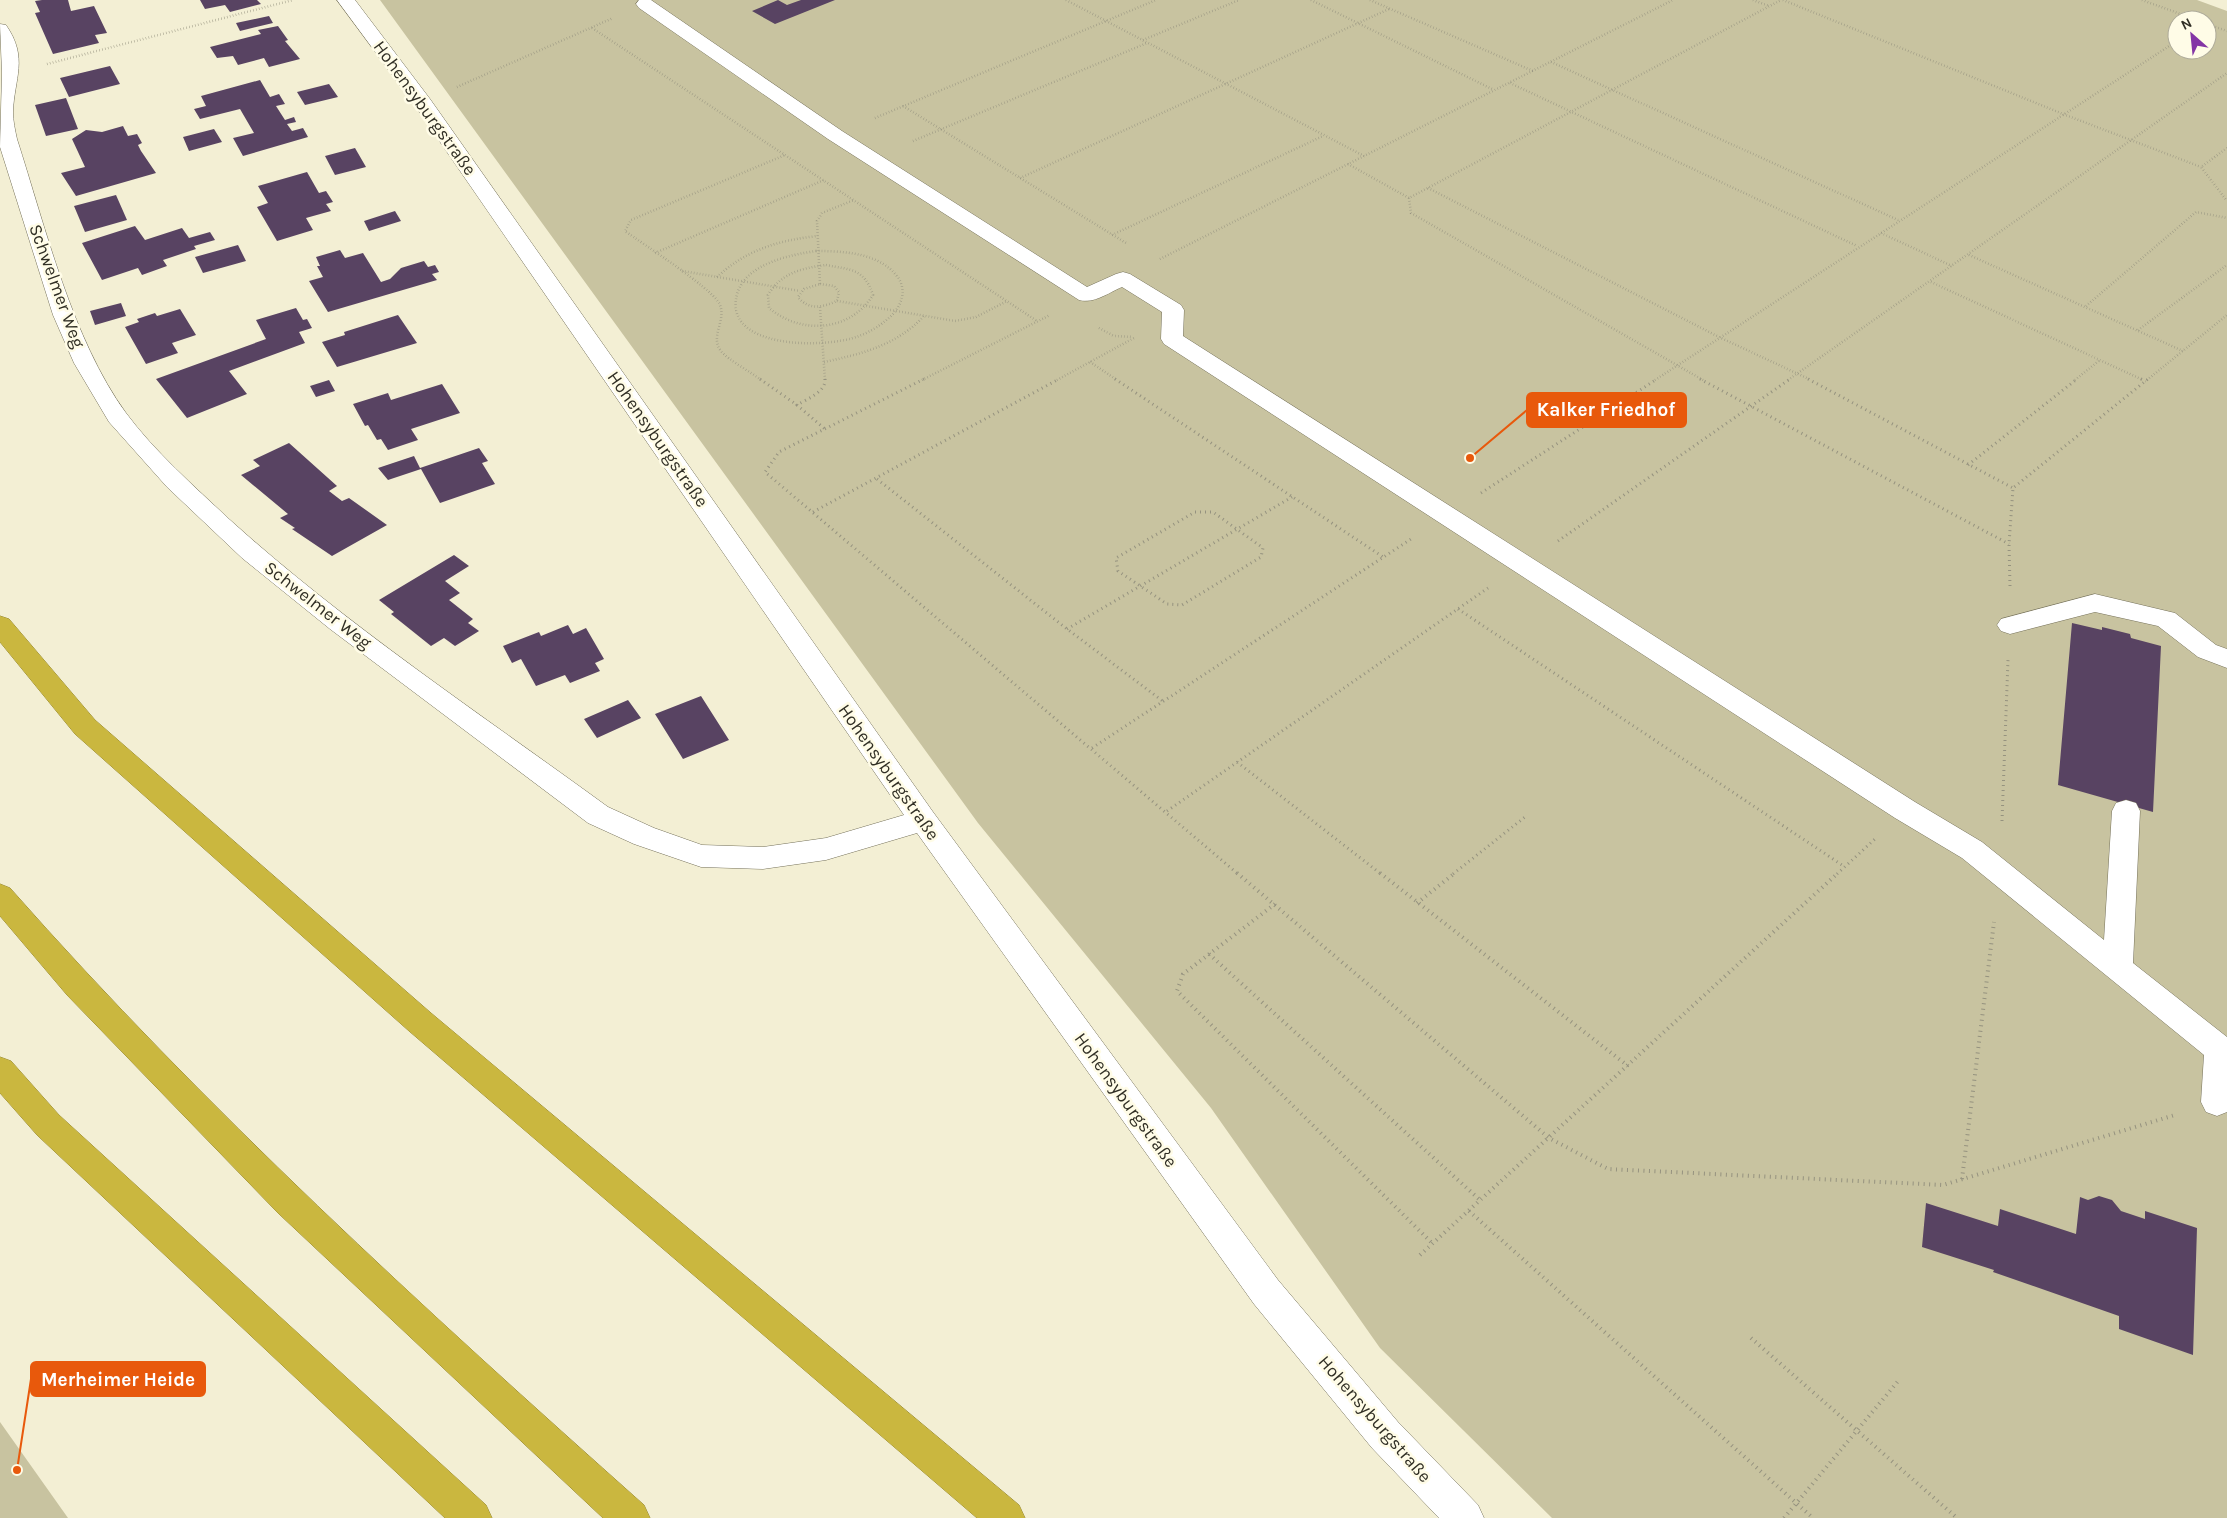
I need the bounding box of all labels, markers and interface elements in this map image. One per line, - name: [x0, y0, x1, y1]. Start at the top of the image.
- north arrow: [2167, 10, 2217, 60]
- text: N: [2178, 14, 2195, 34]
- street label: Hohensyburgstraße: [369, 36, 481, 180]
- street label: Schwelmer Weg: [24, 221, 90, 351]
- street label: Hohensyburgstraße: [603, 367, 713, 511]
- callout: Kalker Friedhof: [1527, 393, 1686, 427]
- text: Kalker Friedhof: [1537, 399, 1676, 421]
- street label: Schwelmer Weg: [260, 556, 376, 654]
- street label: Hohensyburgstraße: [834, 700, 944, 844]
- street label: Hohensyburgstraße: [1070, 1028, 1182, 1172]
- street label: Hohensyburgstraße: [1314, 1351, 1436, 1487]
- callout: Merheimer Heide: [31, 1362, 205, 1396]
- text: Merheimer Heide: [41, 1369, 195, 1391]

